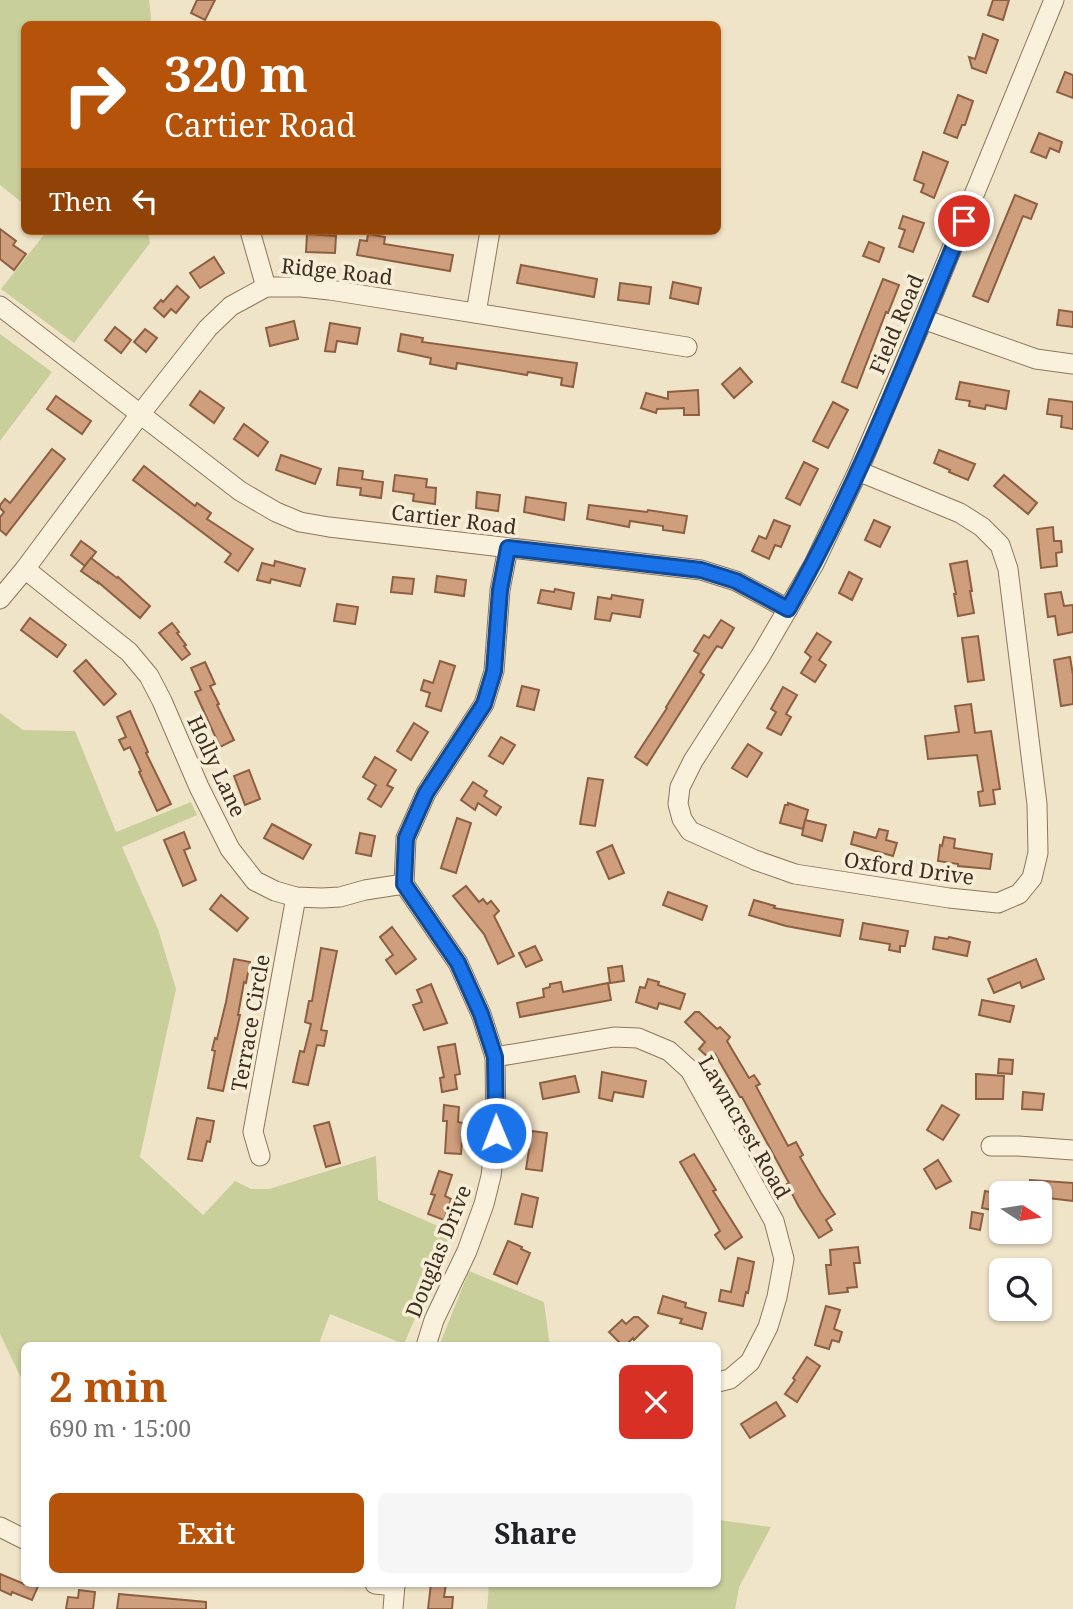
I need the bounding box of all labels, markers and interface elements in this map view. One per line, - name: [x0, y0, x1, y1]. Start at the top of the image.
- text: 320 m: [164, 40, 308, 106]
- icon: right: [49, 49, 140, 140]
- text: Cartier Road: [164, 103, 356, 146]
- icon: left: [126, 182, 164, 220]
- text: Then: [49, 183, 112, 219]
- pin: [934, 191, 994, 251]
- icon: arrive: [945, 202, 983, 240]
- street label: Ridge Road: [280, 251, 394, 291]
- street label: Field Road: [862, 270, 930, 378]
- street label: Cartier Road: [390, 497, 518, 541]
- street label: Holly Lane: [181, 711, 253, 821]
- street label: Oxford Drive: [842, 845, 976, 891]
- street label: Terrace Circle: [224, 952, 276, 1094]
- street label: Lawncrest Road: [693, 1050, 797, 1204]
- position arrow: [459, 1096, 533, 1170]
- street label: Douglas Drive: [399, 1181, 477, 1321]
- north arrow: [989, 1181, 1052, 1244]
- map controls: [989, 1181, 1052, 1321]
- button: search: [989, 1258, 1052, 1321]
- text: 2 min: [49, 1357, 168, 1414]
- button: close: [619, 1365, 693, 1439]
- text: 690 m · 15:00: [49, 1412, 191, 1444]
- button: Exit: [49, 1493, 364, 1573]
- button: Share: [378, 1493, 693, 1573]

